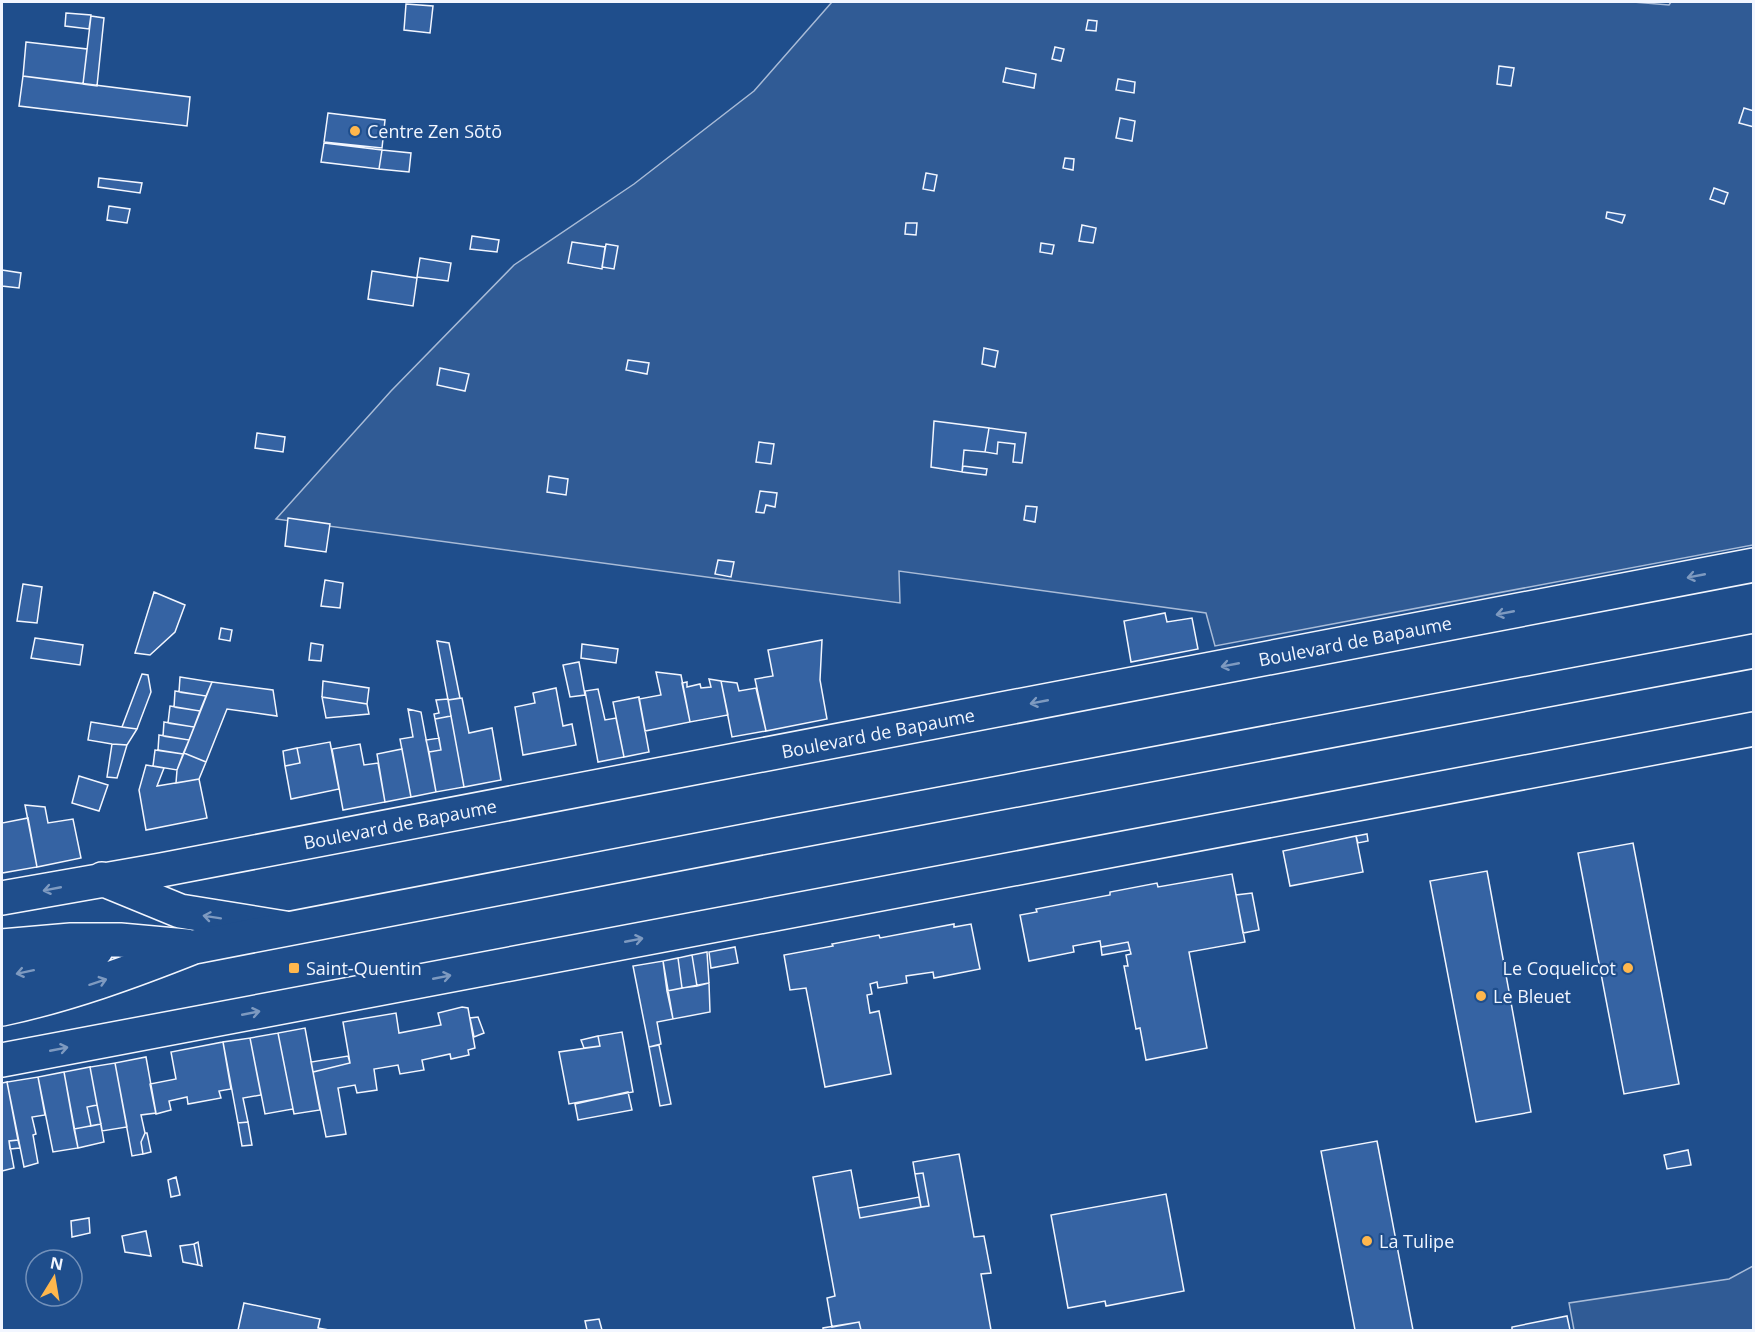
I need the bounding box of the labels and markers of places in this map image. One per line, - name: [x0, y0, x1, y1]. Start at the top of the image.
- place label: Centre Zen Sōtō: [367, 119, 502, 143]
- marker: Centre Zen Sōtō: [348, 124, 362, 138]
- place label: Saint-Quentin: [306, 956, 422, 980]
- place label: Le Coquelicot: [1503, 956, 1616, 980]
- marker: Saint-Quentin: [287, 961, 301, 975]
- marker: Le Coquelicot: [1621, 961, 1635, 975]
- place label: Le Bleuet: [1493, 984, 1571, 1008]
- marker: Le Bleuet: [1474, 989, 1488, 1003]
- place label: La Tulipe: [1379, 1229, 1454, 1253]
- marker: La Tulipe: [1360, 1234, 1374, 1248]

